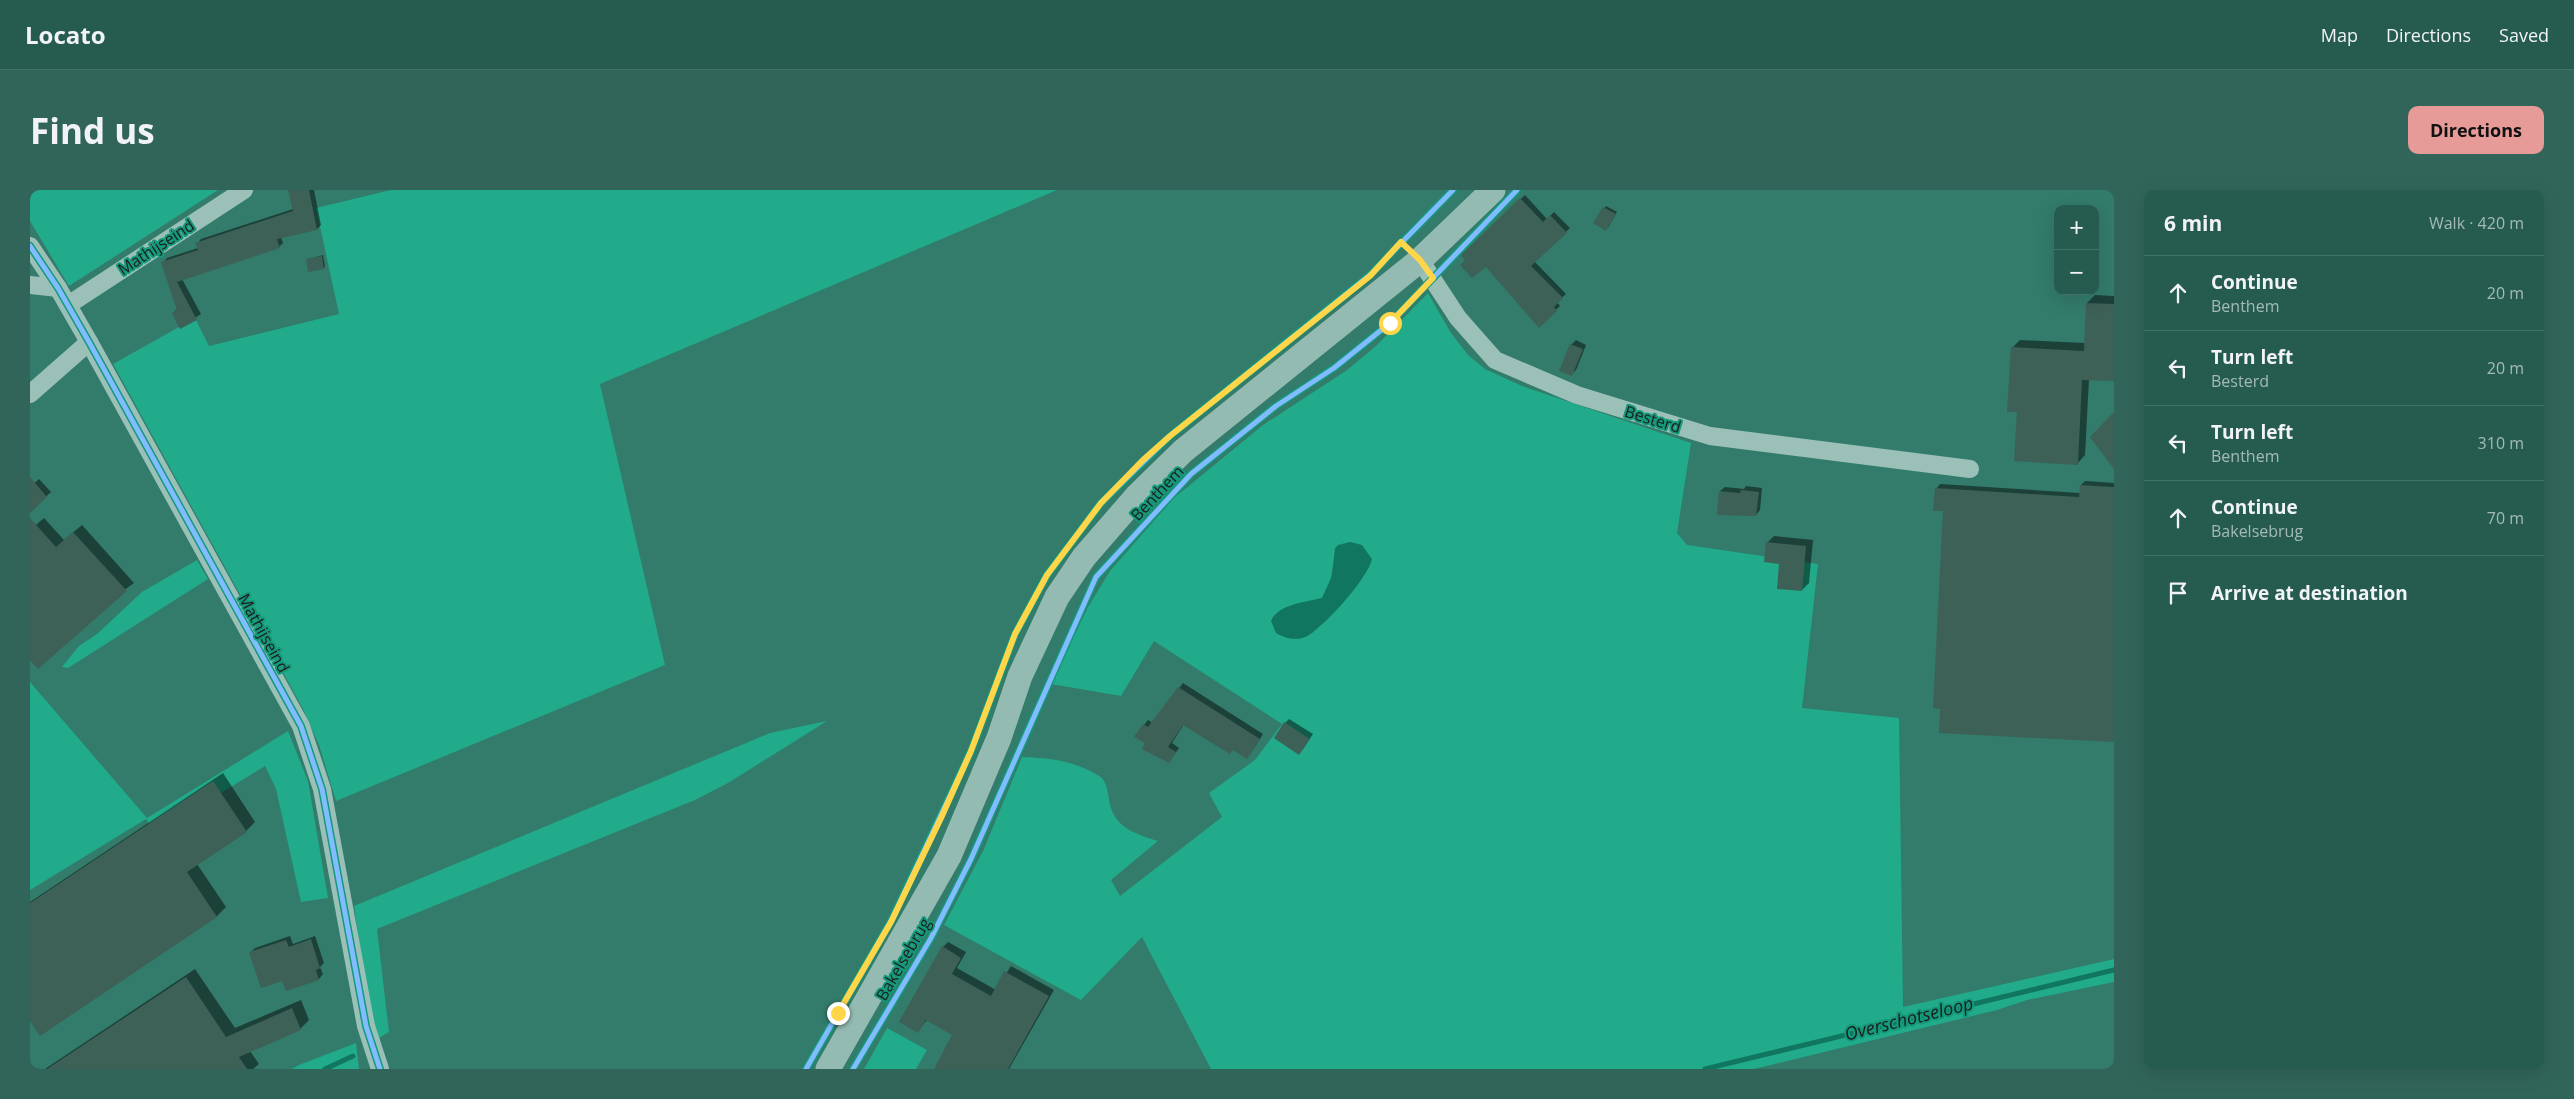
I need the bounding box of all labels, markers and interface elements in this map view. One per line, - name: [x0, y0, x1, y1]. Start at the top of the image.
- text: Locato: [25, 18, 106, 51]
- text: Map: [2321, 23, 2358, 47]
- text: Directions: [2386, 23, 2471, 47]
- text: Saved: [2499, 23, 2549, 47]
- button: Directions: [2408, 106, 2544, 154]
- text: Find us: [30, 107, 155, 154]
- map controls: [2054, 205, 2099, 295]
- button: +: [2054, 205, 2099, 250]
- text: 6 min: [2164, 209, 2222, 237]
- text: Walk · 420 m: [2429, 212, 2524, 234]
- street label: Mathijseind: [113, 214, 199, 280]
- button: −: [2054, 250, 2099, 295]
- text: Continue: [2211, 269, 2298, 295]
- icon: ahead: [2164, 279, 2192, 307]
- text: 20 m: [2487, 282, 2524, 304]
- text: Benthem: [2211, 295, 2279, 317]
- route start: [1379, 312, 1402, 335]
- text: Turn left: [2211, 344, 2293, 370]
- icon: left: [2164, 354, 2192, 382]
- text: 20 m: [2487, 357, 2524, 379]
- text: Besterd: [2211, 370, 2269, 392]
- street label: Besterd: [1622, 400, 1684, 438]
- text: Turn left: [2211, 419, 2293, 445]
- icon: left: [2164, 429, 2192, 457]
- text: 310 m: [2478, 432, 2524, 454]
- text: Benthem: [2211, 445, 2279, 467]
- street label: Benthem: [1126, 460, 1188, 526]
- text: Continue: [2211, 494, 2298, 520]
- icon: ahead: [2164, 504, 2192, 532]
- text: 70 m: [2487, 507, 2524, 529]
- text: Bakelsebrug: [2211, 520, 2303, 542]
- icon: arrive: [2164, 579, 2192, 607]
- text: Arrive at destination: [2211, 580, 2408, 606]
- street label: Mathijseind: [233, 590, 295, 676]
- street label: Bakelsebrug: [870, 913, 936, 1004]
- water label: Overschotseloop: [1842, 990, 1976, 1046]
- route end: [827, 1002, 850, 1025]

